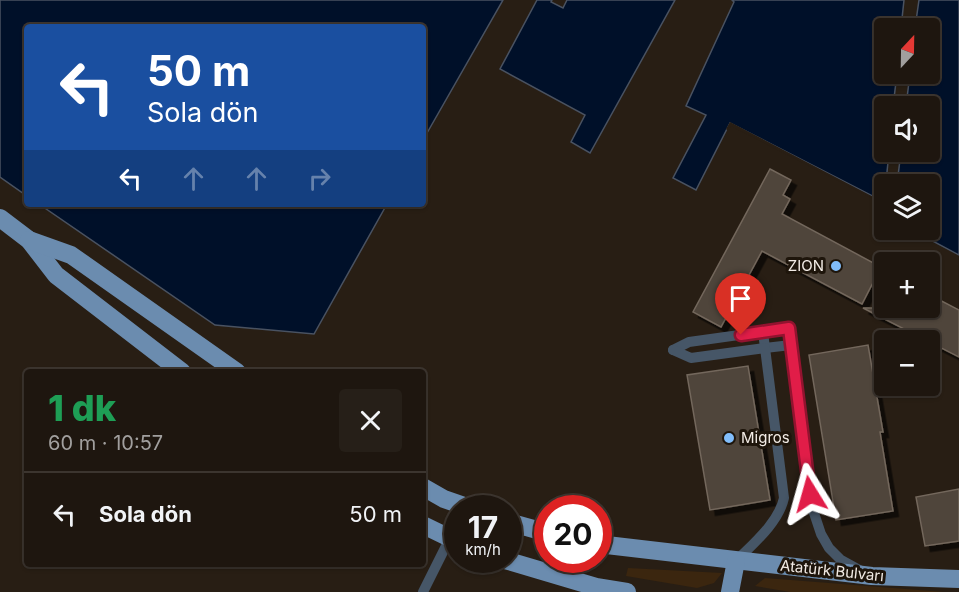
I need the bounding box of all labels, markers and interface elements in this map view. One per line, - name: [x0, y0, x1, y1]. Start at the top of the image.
- north arrow: [874, 18, 940, 84]
- map controls: [874, 18, 940, 396]
- text: 50 m: [147, 45, 250, 96]
- icon: left: [48, 48, 126, 126]
- text: Sola dön: [147, 96, 258, 129]
- button: sound: [874, 96, 940, 162]
- icon: left: [114, 162, 147, 195]
- icon: ahead: [177, 162, 210, 195]
- icon: ahead: [240, 162, 273, 195]
- icon: right: [303, 162, 336, 195]
- button: layers: [874, 174, 940, 240]
- button: +: [874, 252, 940, 318]
- place label: ZION: [788, 256, 824, 275]
- marker: ZION: [829, 259, 843, 273]
- pin: [715, 273, 766, 335]
- icon: arrive: [724, 282, 757, 315]
- button: −: [874, 330, 940, 396]
- text: 1 dk: [48, 386, 116, 430]
- button: close: [339, 389, 402, 452]
- place label: Migros: [741, 428, 790, 447]
- text: 60 m · 10:57: [48, 431, 163, 455]
- marker: Migros: [722, 431, 736, 445]
- position arrow: [778, 462, 842, 526]
- speed limit sign: 20: [534, 495, 612, 573]
- icon: left: [48, 498, 81, 531]
- text: Sola dön: [99, 501, 192, 527]
- text: 50 m: [349, 501, 402, 527]
- text: 17: [468, 509, 498, 545]
- text: km/h: [465, 540, 501, 559]
- street label: Atatürk Bulvarı: [779, 556, 885, 585]

